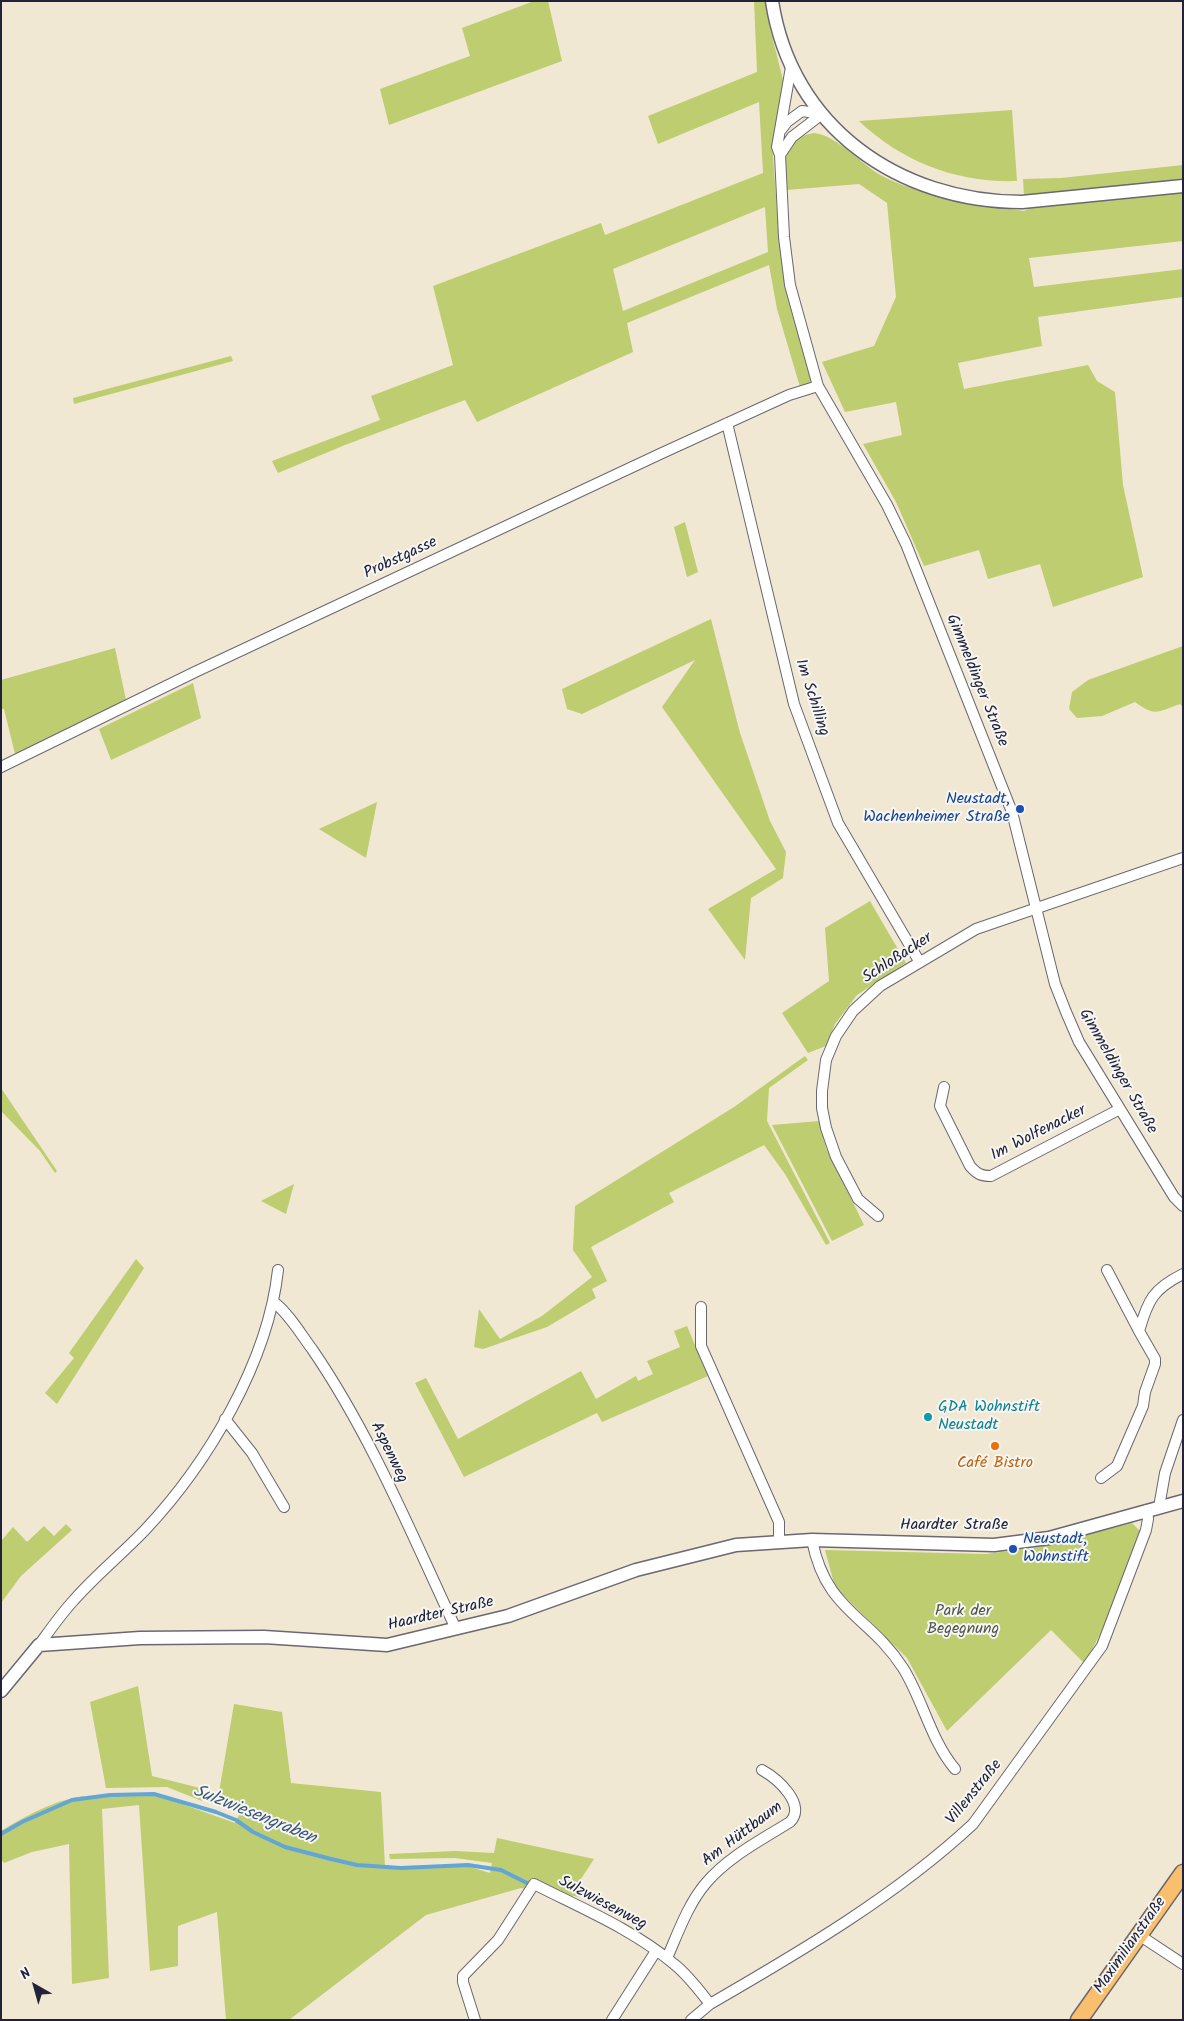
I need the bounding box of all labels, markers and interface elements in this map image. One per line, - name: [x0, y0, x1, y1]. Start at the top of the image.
- street label: Probstgasse: [361, 534, 441, 584]
- street label: Gimmeldinger Straße: [941, 612, 1011, 750]
- street label: Im Schilling: [790, 657, 832, 739]
- place label: Neustadt, Wachenheimer Straße: [863, 790, 1010, 828]
- marker: Neustadt, Wachenheimer Straße: [1014, 803, 1026, 815]
- street label: Schloßacker: [859, 929, 937, 989]
- street label: Gimmeldinger Straße: [1073, 1006, 1161, 1138]
- street label: Im Wolfenacker: [988, 1102, 1090, 1166]
- place label: GDA Wohnstift Neustadt: [938, 1398, 1040, 1436]
- marker: GDA Wohnstift Neustadt: [922, 1411, 934, 1423]
- street label: Aspenweg: [365, 1419, 411, 1487]
- marker: Café Bistro: [989, 1440, 1001, 1452]
- place label: Café Bistro: [957, 1454, 1033, 1474]
- street label: Haardter Straße: [900, 1516, 1008, 1536]
- place label: Neustadt, Wohnstift: [1023, 1530, 1089, 1568]
- marker: Neustadt, Wohnstift: [1007, 1543, 1019, 1555]
- street label: Haardter Straße: [386, 1593, 496, 1637]
- park label: Park der Begegnung: [927, 1602, 999, 1640]
- street label: Villenstraße: [943, 1757, 1007, 1829]
- water label: Sulzwiesengraben: [189, 1782, 319, 1850]
- street label: Am Hüttbaum: [699, 1798, 787, 1872]
- street label: Sulzwiesenweg: [555, 1873, 649, 1935]
- street label: Maximilianstraße: [1091, 1894, 1171, 1998]
- north arrow: [10, 1961, 60, 2011]
- text: N: [16, 1963, 36, 1986]

